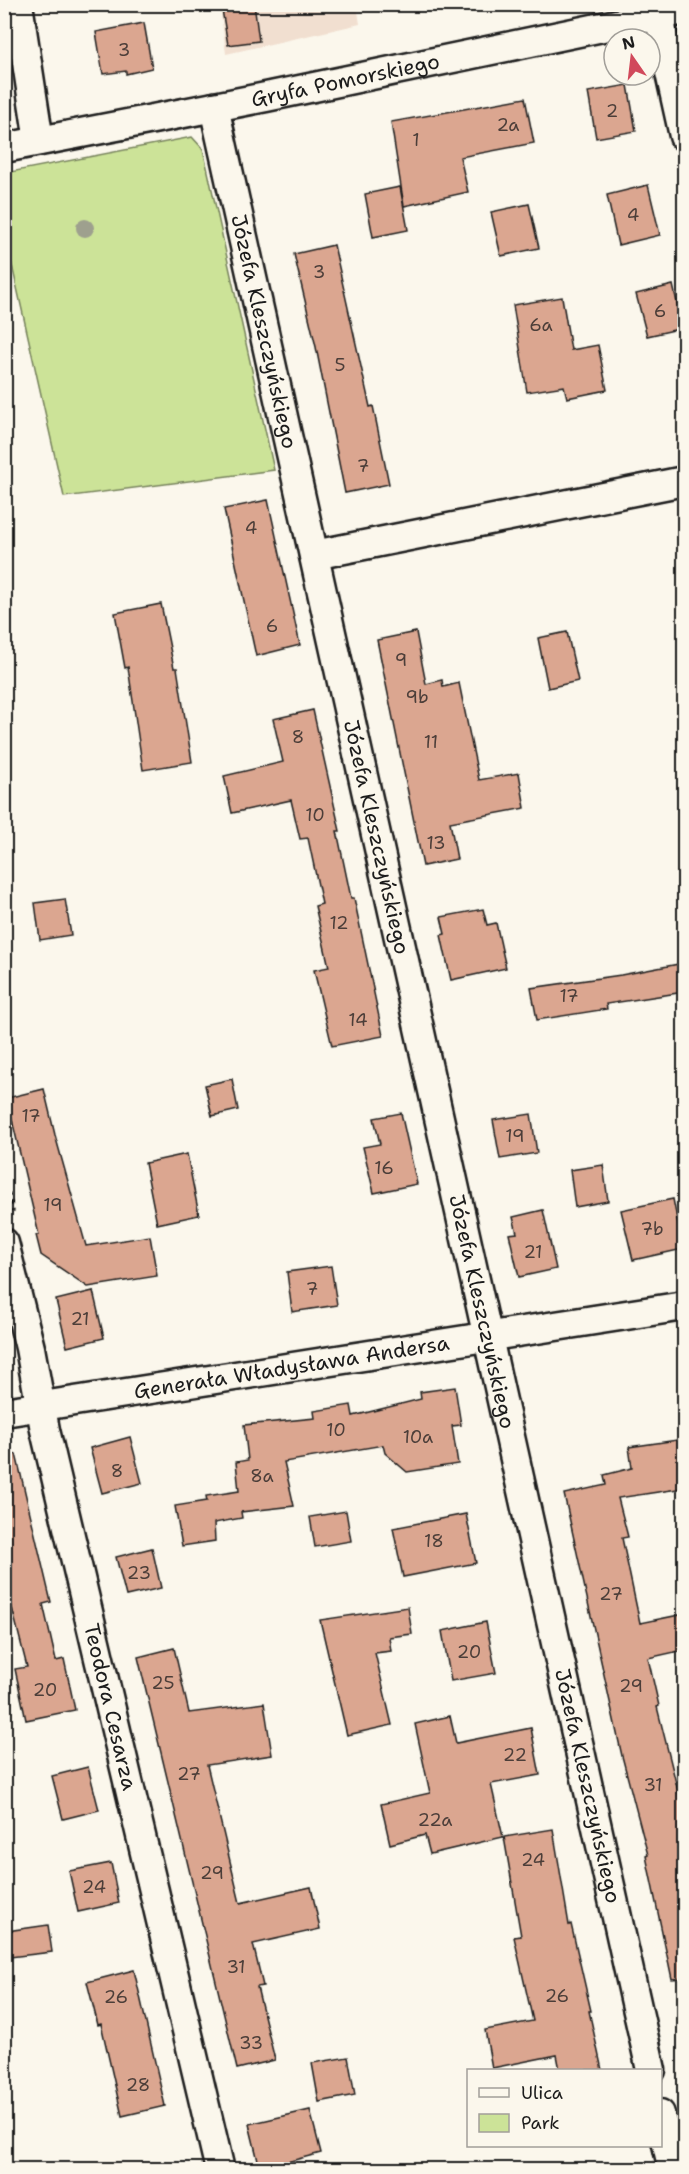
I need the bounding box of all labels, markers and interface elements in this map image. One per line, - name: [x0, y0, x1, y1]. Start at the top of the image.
- north arrow: [602, 27, 662, 87]
- text: N: [620, 31, 637, 55]
- house number: 3: [118, 38, 130, 62]
- street label: Gryfa Pomorskiego: [249, 47, 442, 114]
- house number: 2: [606, 99, 618, 123]
- house number: 2a: [496, 113, 520, 137]
- house number: 1: [412, 128, 420, 152]
- house number: 4: [627, 203, 639, 227]
- street label: Józefa Kleszczyńskiego: [224, 212, 304, 451]
- house number: 3: [313, 260, 325, 284]
- house number: 6: [654, 299, 666, 323]
- house number: 6a: [529, 313, 553, 337]
- house number: 5: [334, 353, 346, 377]
- house number: 7: [357, 454, 369, 478]
- house number: 4: [245, 516, 257, 540]
- house number: 6: [266, 614, 278, 638]
- house number: 9: [395, 648, 407, 672]
- house number: 9b: [405, 685, 429, 709]
- street label: Józefa Kleszczyńskiego: [337, 717, 416, 957]
- house number: 8: [292, 725, 304, 749]
- house number: 11: [424, 730, 438, 754]
- house number: 10: [305, 803, 325, 827]
- house number: 13: [426, 831, 446, 855]
- house number: 12: [329, 911, 349, 935]
- house number: 17: [559, 984, 579, 1008]
- house number: 14: [348, 1008, 368, 1032]
- house number: 17: [21, 1104, 41, 1128]
- house number: 19: [505, 1124, 525, 1148]
- house number: 16: [374, 1156, 394, 1180]
- street label: Józefa Kleszczyńskiego: [442, 1192, 522, 1431]
- house number: 19: [43, 1193, 63, 1217]
- house number: 7b: [640, 1217, 664, 1241]
- house number: 21: [523, 1240, 543, 1264]
- house number: 7: [306, 1277, 318, 1301]
- house number: 21: [70, 1307, 90, 1331]
- street label: Generała Władysława Andersa: [132, 1329, 451, 1406]
- house number: 10: [326, 1418, 346, 1442]
- house number: 10a: [403, 1425, 433, 1449]
- house number: 8: [111, 1459, 123, 1483]
- house number: 8a: [250, 1464, 274, 1488]
- house number: 18: [424, 1529, 444, 1553]
- house number: 23: [127, 1561, 151, 1585]
- house number: 27: [599, 1582, 623, 1606]
- street label: Teodora Cesarza: [77, 1621, 144, 1793]
- house number: 20: [457, 1640, 481, 1664]
- street label: Józefa Kleszczyńskiego: [548, 1666, 627, 1906]
- house number: 25: [151, 1671, 175, 1695]
- house number: 29: [619, 1674, 643, 1698]
- house number: 20: [33, 1678, 57, 1702]
- house number: 22: [503, 1743, 527, 1767]
- house number: 27: [177, 1762, 201, 1786]
- house number: 31: [643, 1773, 663, 1797]
- house number: 22a: [418, 1808, 452, 1832]
- house number: 24: [521, 1848, 545, 1872]
- house number: 29: [200, 1861, 224, 1885]
- house number: 24: [82, 1875, 106, 1899]
- house number: 31: [226, 1955, 246, 1979]
- house number: 26: [545, 1984, 569, 2008]
- house number: 26: [104, 1985, 128, 2009]
- house number: 33: [239, 2031, 263, 2055]
- legend: [467, 2069, 662, 2147]
- house number: 28: [126, 2073, 150, 2097]
- text: Ulica: [521, 2081, 563, 2105]
- text: Park: [521, 2111, 560, 2135]

